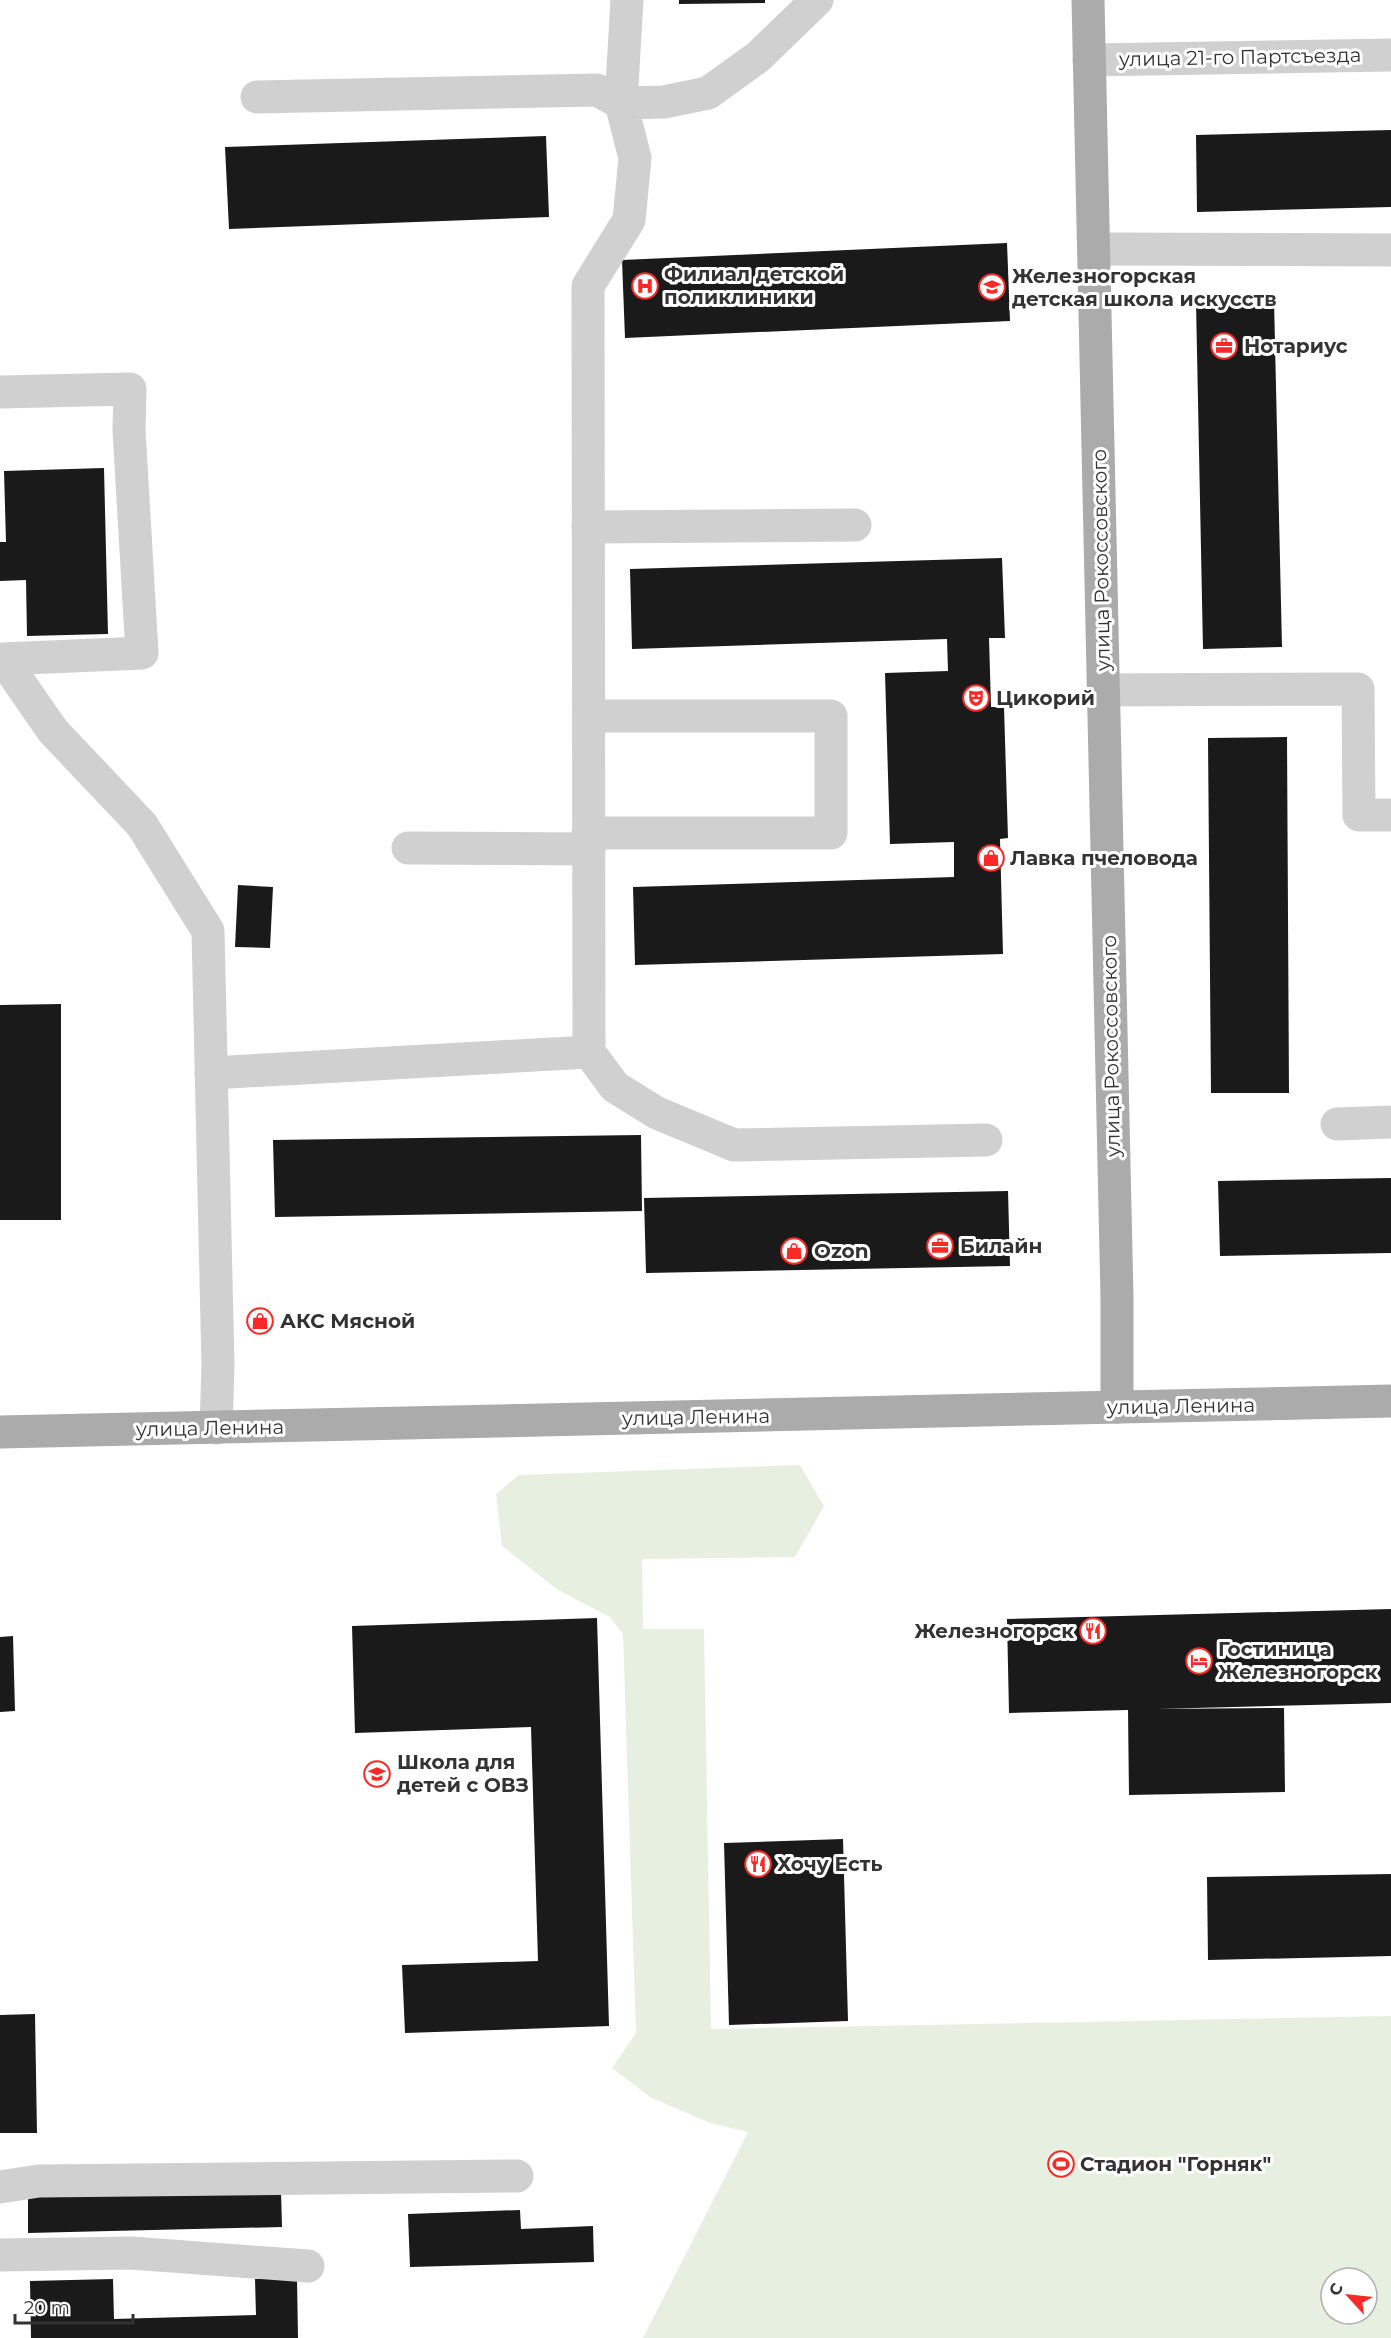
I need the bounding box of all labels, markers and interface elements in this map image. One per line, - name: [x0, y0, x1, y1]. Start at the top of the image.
- street label: улица 21-го Партсъезда: [1118, 43, 1361, 71]
- place label: Филиал детской поликлиники: [664, 262, 844, 309]
- place label: Железногорская детская школа искусств: [1012, 264, 1277, 311]
- hospital icon: Филиал детской поликлиники: [630, 271, 660, 301]
- school or university icon: Железногорская детская школа искусств: [977, 272, 1007, 302]
- office icon: Нотариус: [1209, 331, 1239, 361]
- place label: Нотариус: [1244, 334, 1348, 358]
- street label: улица Рокоссовского: [1087, 449, 1115, 672]
- theatre icon: Цикорий: [961, 683, 991, 713]
- place label: Цикорий: [996, 686, 1095, 710]
- shop icon: Лавка пчеловода: [976, 843, 1006, 873]
- place label: Лавка пчеловода: [1010, 846, 1198, 870]
- street label: улица Рокоссовского: [1097, 935, 1125, 1158]
- office icon: Билайн: [925, 1231, 955, 1261]
- place label: Билайн: [960, 1234, 1042, 1258]
- shop icon: Ozon: [779, 1236, 809, 1266]
- place label: Ozon: [814, 1239, 869, 1263]
- shop icon: АКС Мясной: [245, 1306, 275, 1336]
- place label: АКС Мясной: [280, 1309, 415, 1333]
- street label: улица Ленина: [1106, 1393, 1255, 1419]
- street label: улица Ленина: [621, 1404, 770, 1430]
- street label: улица Ленина: [135, 1415, 284, 1441]
- restaurant icon: Железногорск: [1078, 1616, 1108, 1646]
- place label: Железногорск: [914, 1619, 1074, 1643]
- place label: Гостиница Железногорск: [1218, 1637, 1378, 1684]
- hotel icon: Гостиница Железногорск: [1184, 1646, 1214, 1676]
- place label: Школа для детей с ОВЗ: [397, 1750, 529, 1797]
- school or university icon: Школа для детей с ОВЗ: [362, 1759, 392, 1789]
- restaurant icon: Хочу Есть: [743, 1849, 773, 1879]
- place label: Хочу Есть: [777, 1852, 883, 1876]
- sports icon: Стадион "Горняк": [1046, 2149, 1076, 2179]
- place label: Стадион "Горняк": [1080, 2152, 1271, 2176]
- north arrow: [1319, 2266, 1379, 2326]
- text: С: [1325, 2280, 1347, 2299]
- scale bar: [15, 2287, 134, 2325]
- text: 20 m: [24, 2297, 70, 2319]

